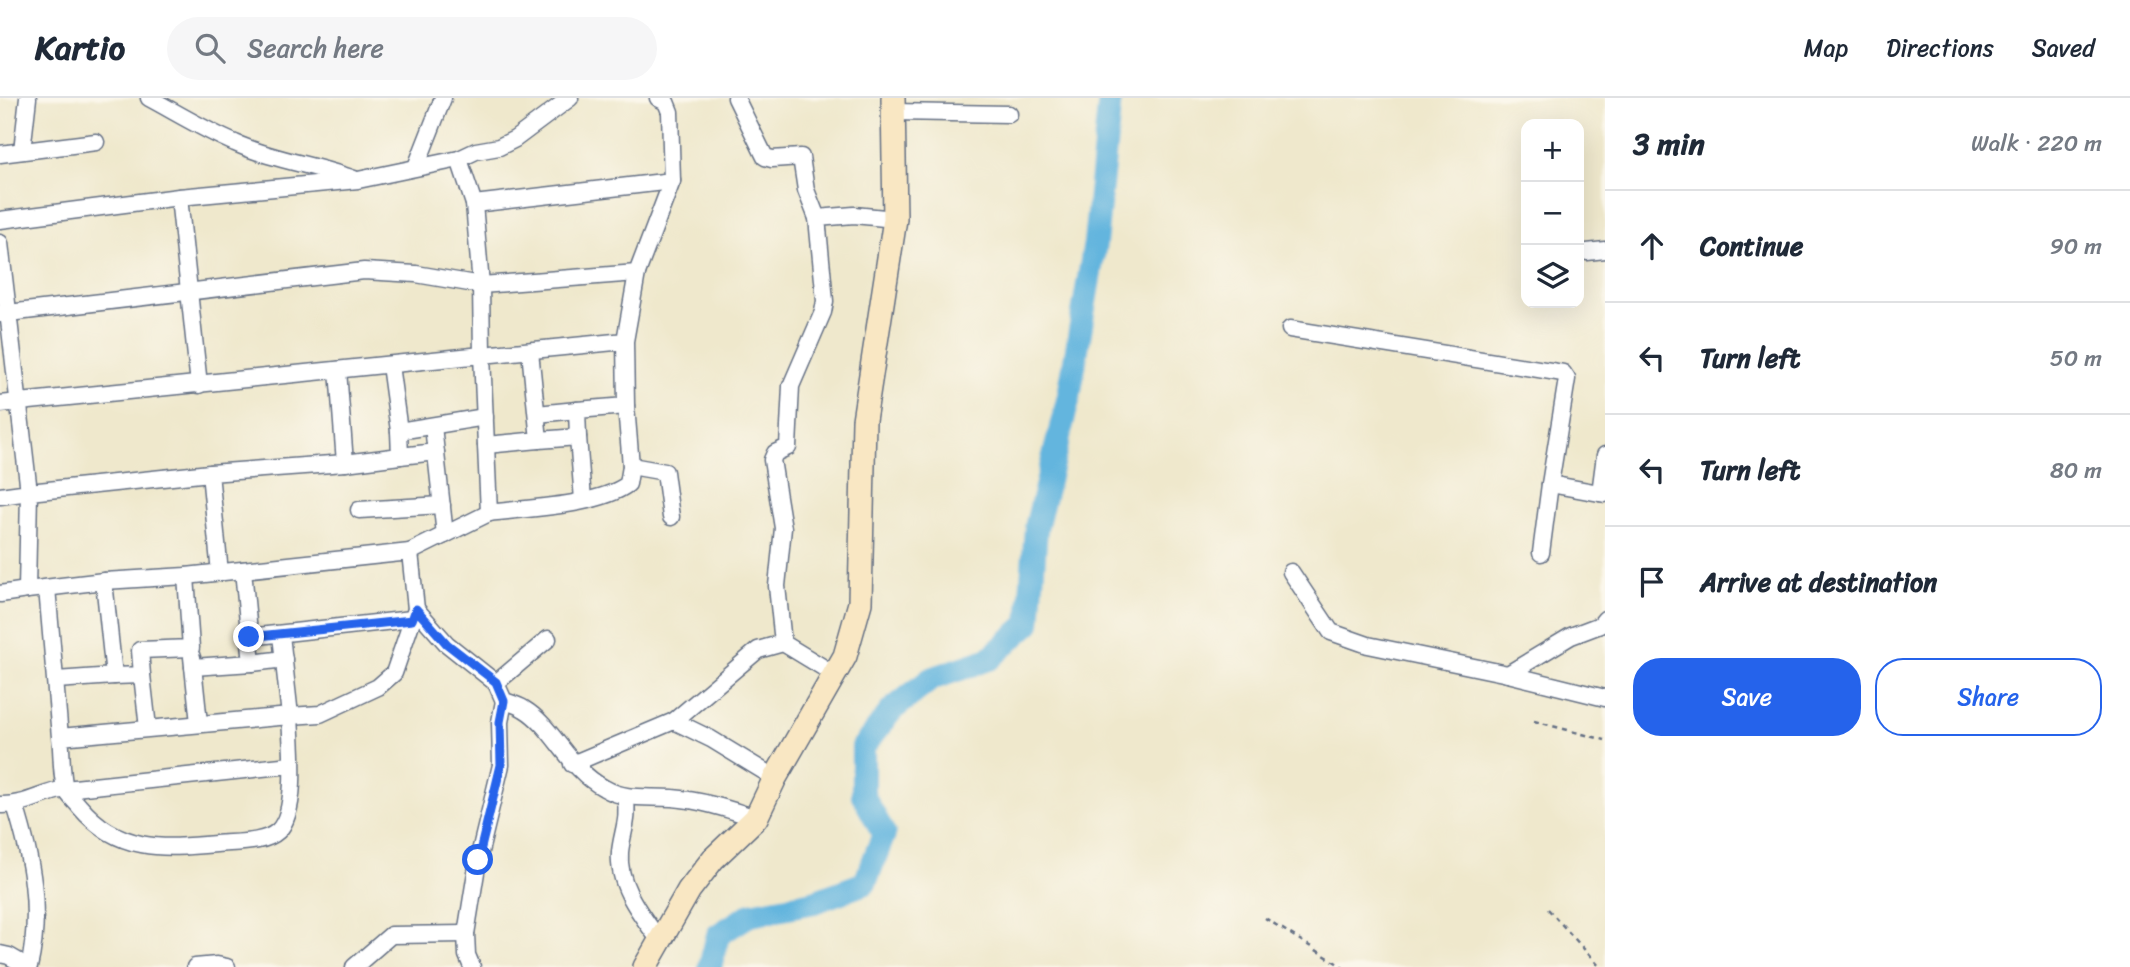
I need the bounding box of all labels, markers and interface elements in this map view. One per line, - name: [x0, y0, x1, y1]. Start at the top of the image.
- search box: [167, 17, 657, 80]
- text: Kartio: [35, 19, 125, 77]
- text: Search here: [247, 25, 384, 71]
- text: Map: [1804, 27, 1848, 69]
- text: Directions: [1886, 27, 1994, 69]
- text: Saved: [2032, 27, 2095, 69]
- icon: search: [191, 29, 229, 67]
- text: 3 min: [1633, 117, 1705, 171]
- map controls: [1521, 119, 1584, 308]
- button: +: [1521, 119, 1584, 182]
- text: Walk · 220 m: [1971, 123, 2102, 164]
- button: −: [1521, 182, 1584, 245]
- text: Continue: [1700, 223, 1803, 269]
- text: 90 m: [2050, 226, 2102, 267]
- icon: ahead: [1633, 227, 1671, 265]
- button: layers: [1521, 245, 1584, 308]
- text: Turn left: [1700, 335, 1800, 381]
- text: 50 m: [2050, 338, 2102, 379]
- icon: left: [1633, 339, 1671, 377]
- text: Turn left: [1700, 447, 1800, 493]
- text: 80 m: [2050, 450, 2102, 491]
- icon: left: [1633, 451, 1671, 489]
- text: Arrive at destination: [1700, 559, 1937, 605]
- icon: arrive: [1633, 563, 1671, 601]
- route end: [233, 621, 264, 652]
- button: Save: [1633, 658, 1861, 736]
- button: Share: [1875, 658, 2102, 736]
- route start: [462, 844, 493, 875]

